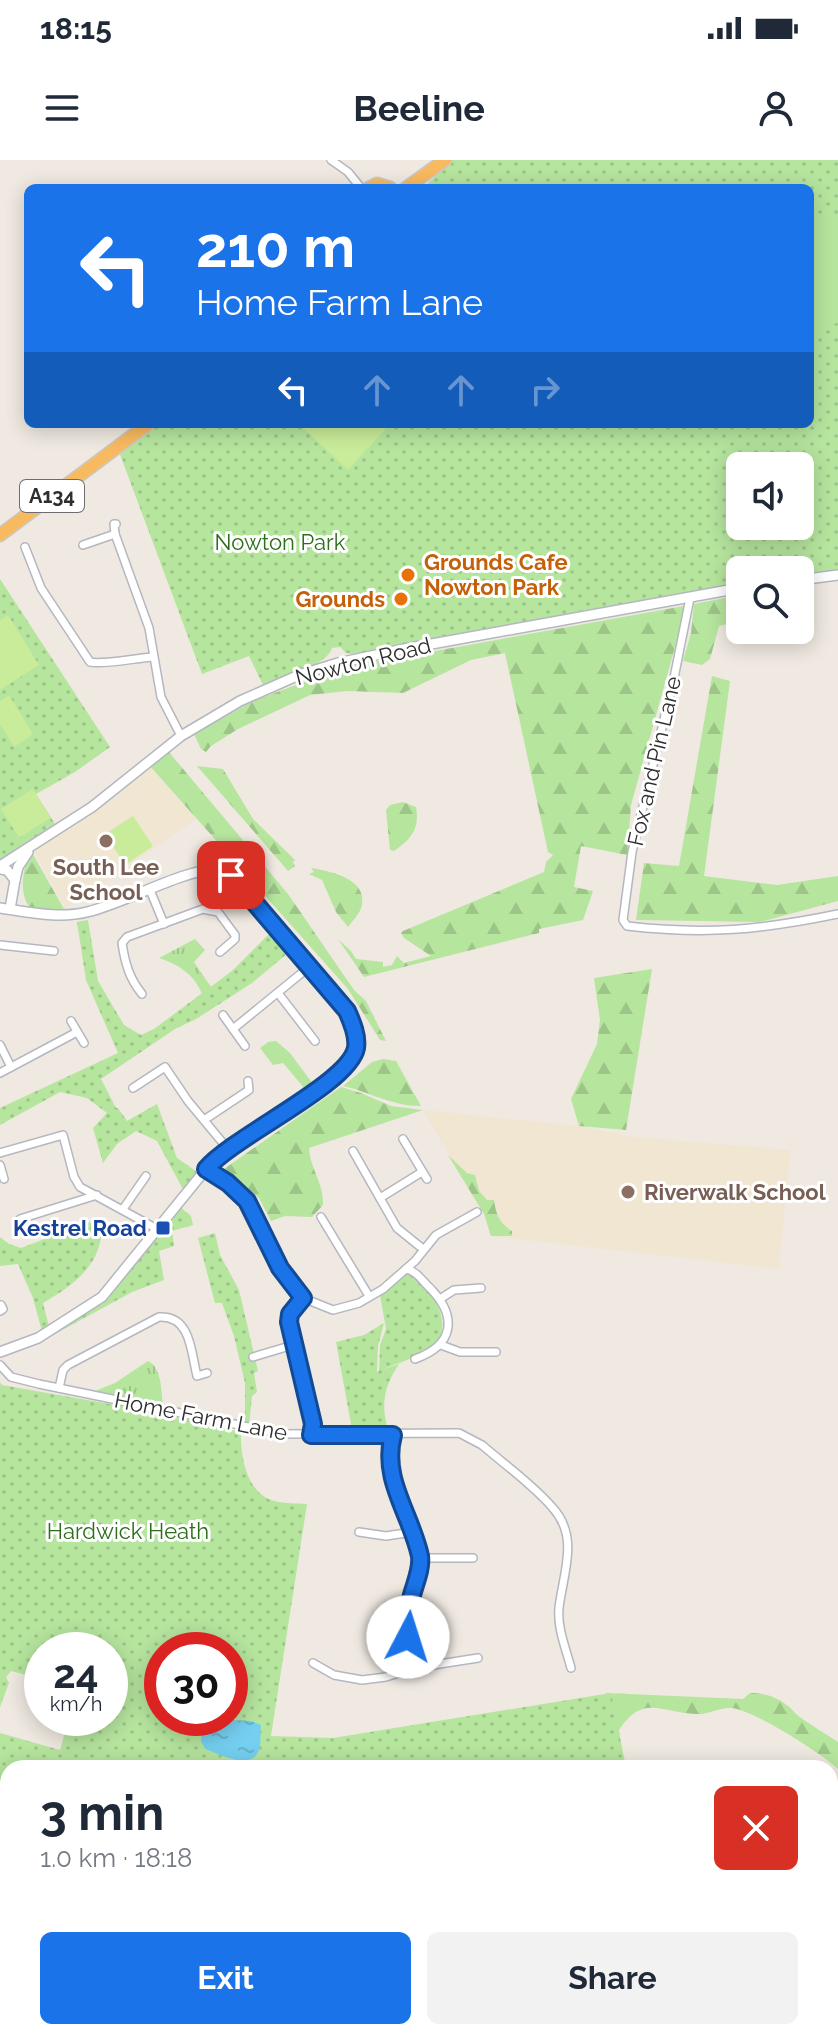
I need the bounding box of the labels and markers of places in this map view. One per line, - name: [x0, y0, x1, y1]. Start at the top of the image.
- place label: Grounds Cafe Nowton Park: [424, 549, 568, 600]
- marker: Grounds Cafe Nowton Park: [399, 566, 417, 584]
- place label: Grounds: [295, 586, 385, 612]
- marker: Grounds: [392, 590, 410, 608]
- marker: South Lee School: [97, 832, 115, 850]
- pin: [197, 841, 265, 909]
- place label: South Lee School: [53, 854, 159, 905]
- place label: Riverwalk School: [644, 1179, 827, 1205]
- marker: Riverwalk School: [619, 1183, 637, 1201]
- place label: Kestrel Road: [13, 1215, 147, 1241]
- marker: Kestrel Road: [154, 1219, 172, 1237]

